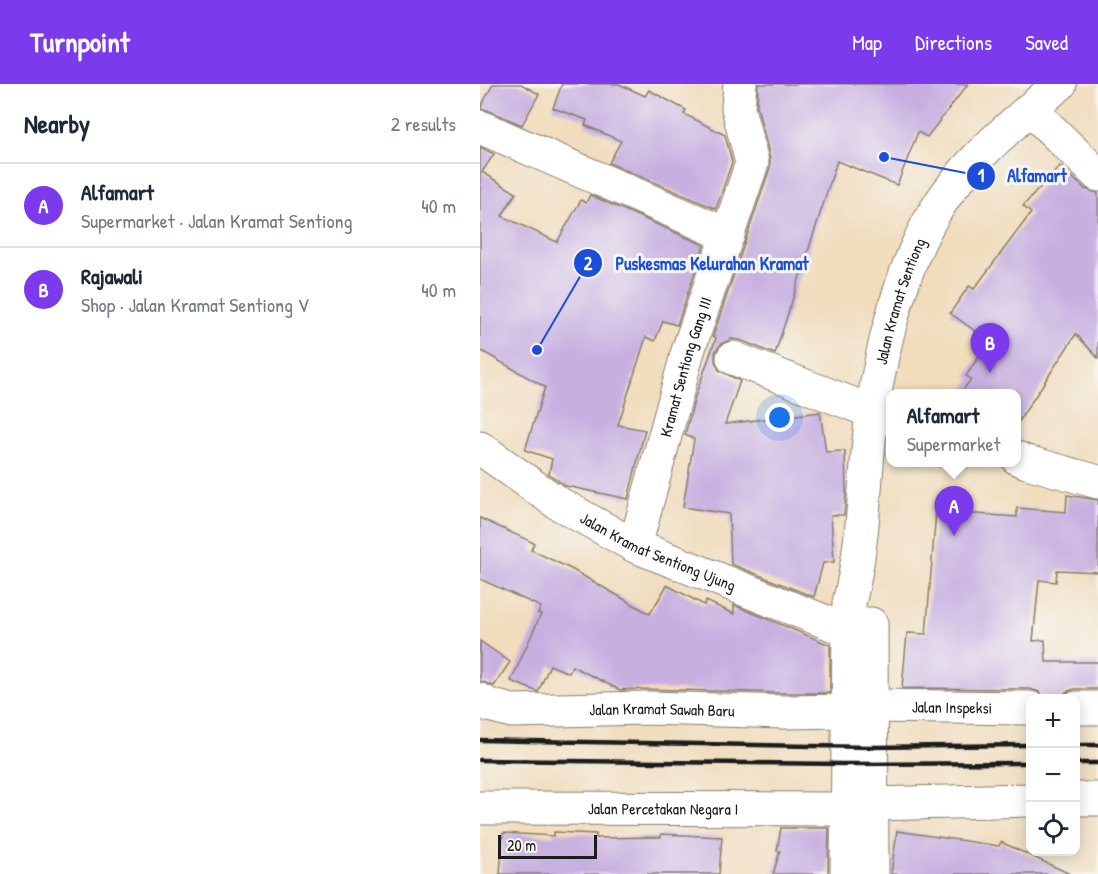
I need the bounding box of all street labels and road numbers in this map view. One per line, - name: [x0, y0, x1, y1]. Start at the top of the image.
- street label: Jalan Kramat Sentiong: [870, 234, 930, 367]
- street label: Kramat Sentiong Gang III: [654, 294, 717, 439]
- street label: Jalan Kramat Sentiong Ujung: [576, 507, 739, 596]
- street label: Jalan Inspeksi: [912, 696, 992, 719]
- street label: Jalan Kramat Sawah Baru: [589, 697, 736, 722]
- street label: Jalan Percetakan Negara I: [588, 797, 738, 820]

